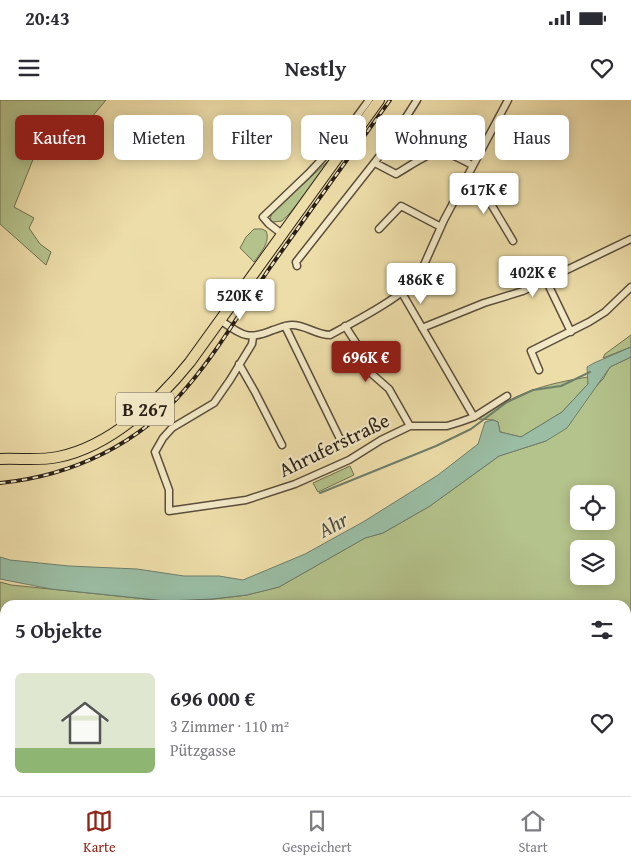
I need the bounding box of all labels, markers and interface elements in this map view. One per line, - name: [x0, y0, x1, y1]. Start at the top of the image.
- text: 20:43: [25, 4, 70, 32]
- text: Nestly: [285, 52, 346, 84]
- icon: menu: [15, 54, 43, 82]
- icon: heart: [588, 54, 616, 82]
- chip: Kaufen: [15, 115, 104, 160]
- chip: Mieten: [114, 115, 203, 160]
- chip: Filter: [213, 115, 291, 160]
- chip: Neu: [301, 115, 366, 160]
- chip: Wohnung: [376, 115, 485, 160]
- chip: Haus: [495, 115, 569, 160]
- pin: 617K €: [443, 172, 525, 215]
- text: 617K €: [461, 177, 507, 201]
- pin: 402K €: [492, 256, 574, 298]
- text: 402K €: [510, 260, 556, 284]
- pin: 486K €: [380, 262, 462, 305]
- text: 486K €: [398, 267, 444, 291]
- pin: 520K €: [199, 278, 281, 321]
- text: 520K €: [217, 283, 263, 307]
- pin: 696K €: [325, 340, 407, 383]
- text: 696K €: [343, 345, 389, 369]
- road number: B 267: [116, 392, 174, 426]
- street label: Ahruferstraße: [273, 405, 394, 484]
- map controls: [570, 485, 615, 585]
- button: locate: [570, 485, 615, 530]
- water label: Ahr: [311, 503, 354, 546]
- button: layers: [570, 540, 615, 585]
- text: 5 Objekte: [15, 615, 102, 646]
- icon: filters: [588, 616, 616, 644]
- text: 696 000 €: [170, 683, 255, 714]
- icon: home: [55, 693, 115, 753]
- icon: heart: [588, 709, 616, 737]
- text: 3 Zimmer · 110 m²: [170, 714, 289, 738]
- text: Pützgasse: [170, 738, 236, 762]
- tab: Karte: [83, 807, 116, 857]
- tab: Gespeichert: [282, 807, 352, 857]
- tab: Start: [519, 807, 548, 857]

